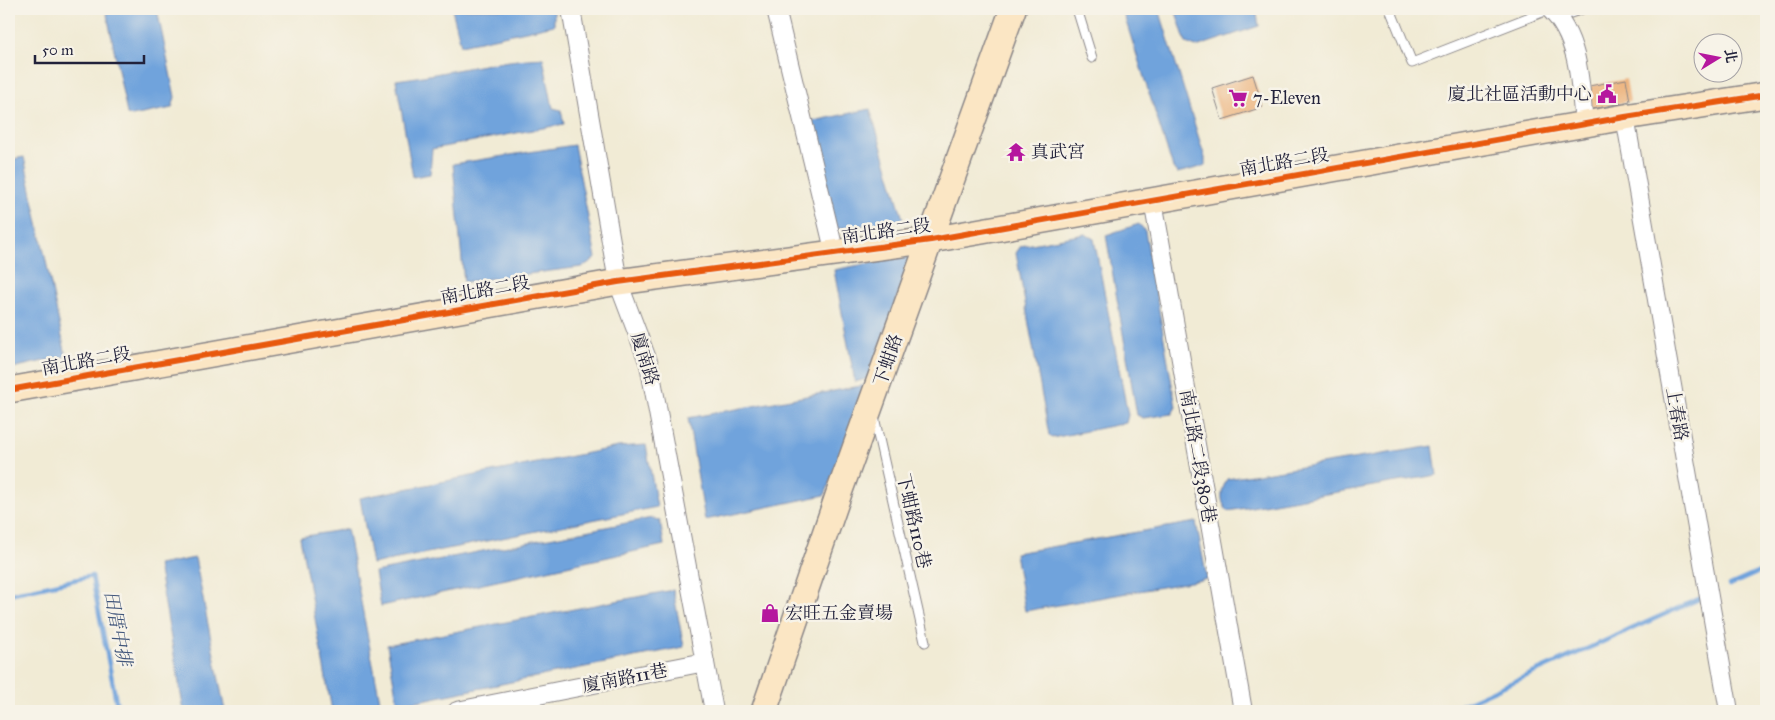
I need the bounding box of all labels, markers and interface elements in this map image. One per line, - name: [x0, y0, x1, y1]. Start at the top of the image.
- scale bar: [35, 32, 144, 64]
- north arrow: [1692, 32, 1742, 82]
- text: 50 m: [42, 41, 74, 59]
- text: 北: [1721, 47, 1740, 64]
- place label: 廈北社區活動中心: [1448, 83, 1592, 105]
- public building icon: 廈北社區活動中心: [1596, 83, 1618, 105]
- supermarket icon: 7-Eleven: [1227, 87, 1249, 109]
- place label: 7-Eleven: [1253, 87, 1321, 109]
- temple icon: 真武宮: [1005, 141, 1027, 163]
- place label: 真武宮: [1031, 141, 1085, 163]
- street label: 南北路二段: [1238, 143, 1330, 181]
- street label: 南北路二段: [840, 214, 932, 248]
- street label: 南北路二段: [439, 271, 531, 309]
- street label: 廈南路: [627, 330, 663, 388]
- street label: 下蚶路: [869, 331, 907, 389]
- street label: 南北路二段: [40, 342, 132, 380]
- street label: 上春路: [1661, 386, 1693, 442]
- street label: 南北路二段380巷: [1175, 387, 1221, 525]
- street label: 下蚶路110巷: [892, 471, 936, 571]
- water label: 田厝中排: [99, 588, 137, 670]
- shop icon: 宏旺五金賣場: [759, 602, 781, 624]
- place label: 宏旺五金賣場: [785, 602, 893, 624]
- street label: 廈南路11巷: [581, 659, 669, 697]

